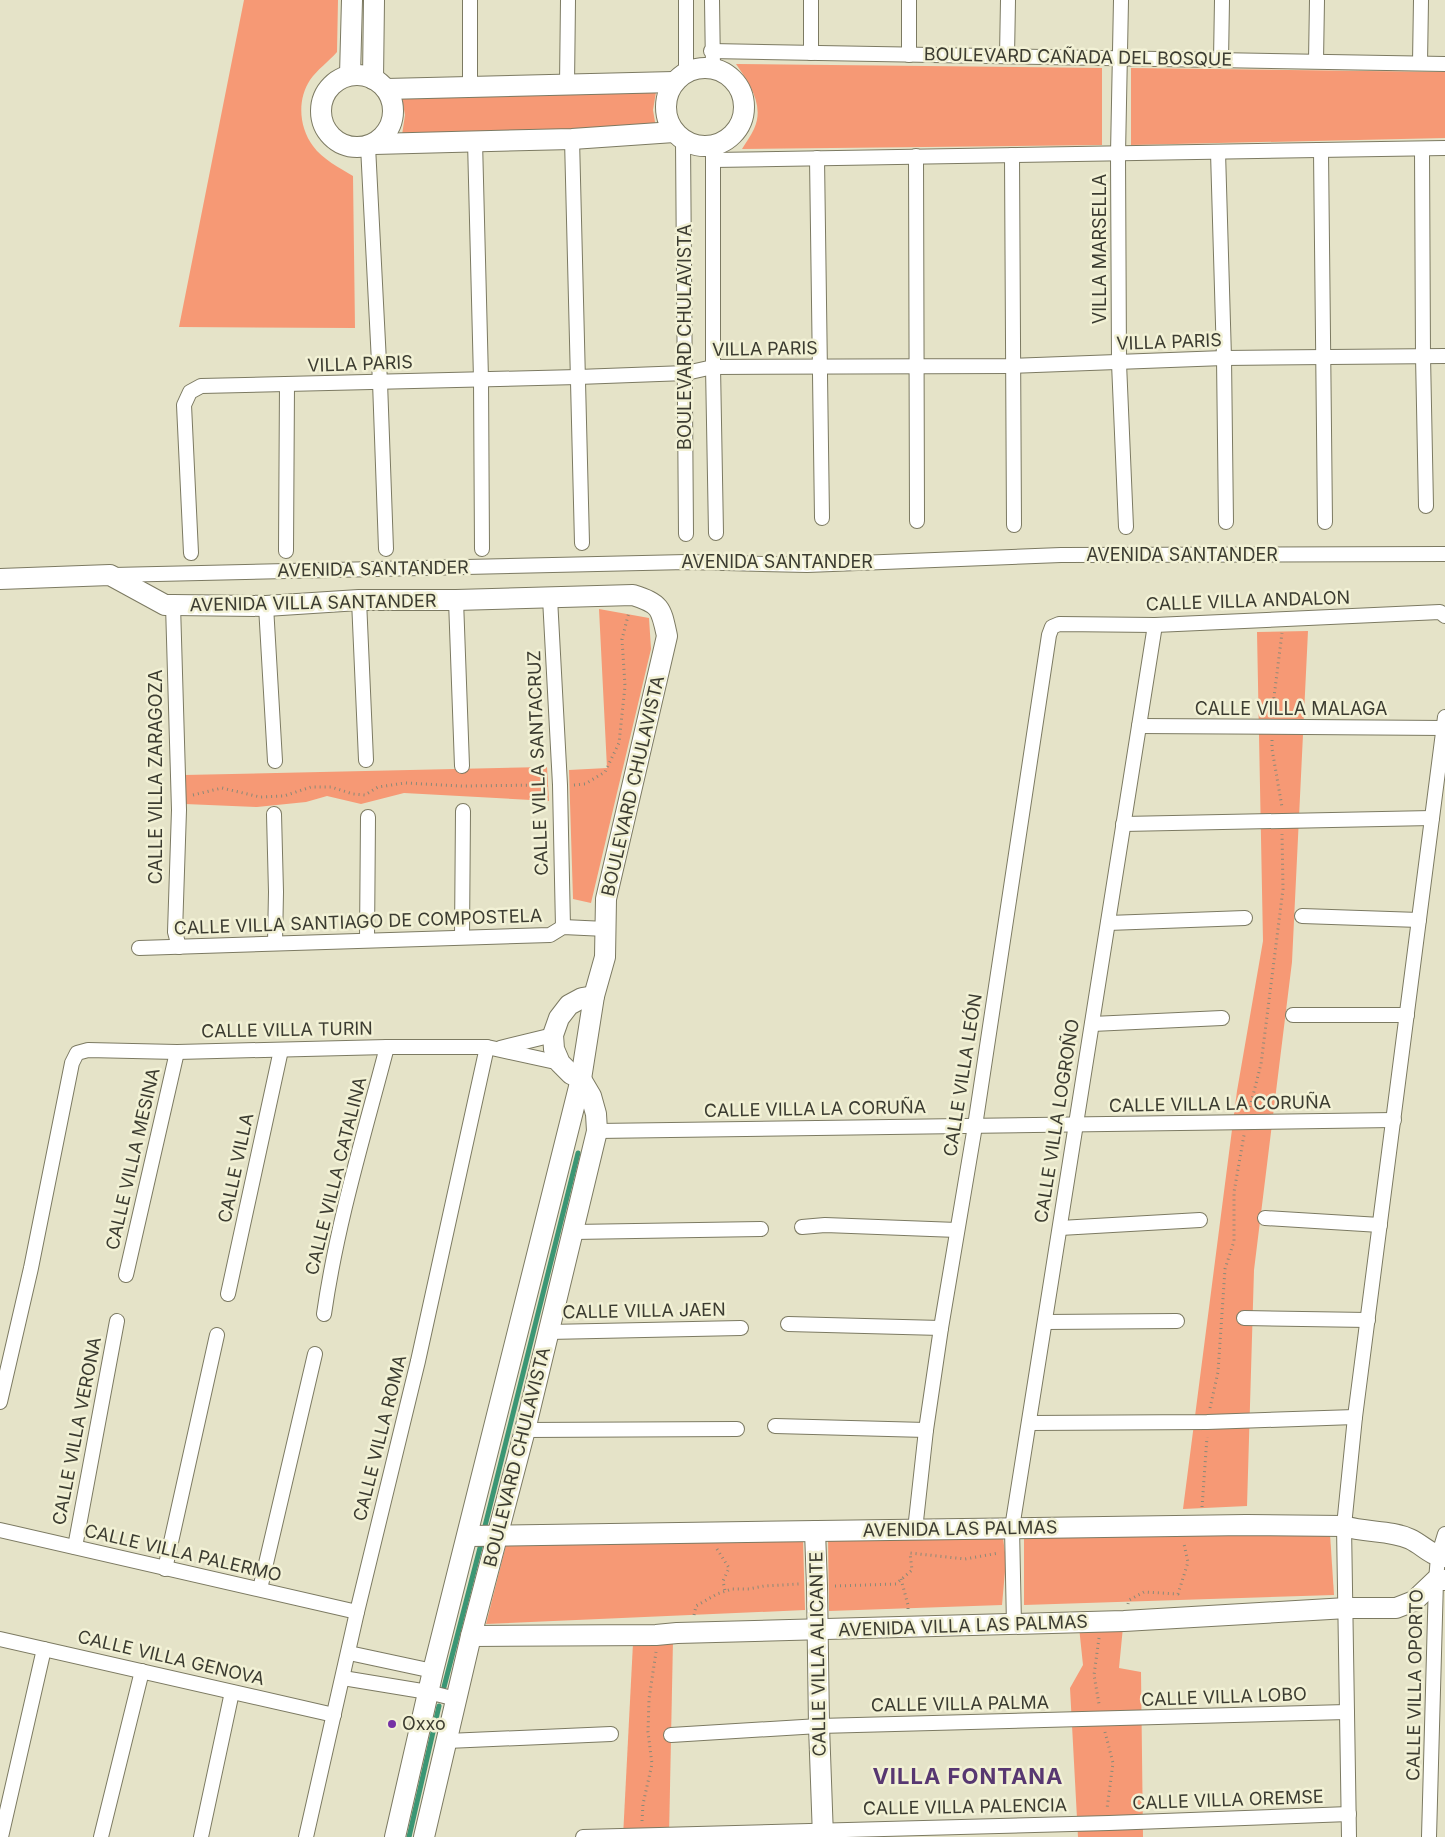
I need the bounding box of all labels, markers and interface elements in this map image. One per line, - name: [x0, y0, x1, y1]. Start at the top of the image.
- street label: BOULEVARD CAÑADA DEL BOSQUE: [924, 42, 1232, 70]
- street label: VILLA MARSELLA: [1089, 174, 1110, 324]
- street label: BOULEVARD CHULAVISTA: [674, 224, 695, 450]
- street label: VILLA PARIS: [1116, 329, 1222, 354]
- street label: VILLA PARIS: [712, 337, 818, 360]
- street label: VILLA PARIS: [307, 351, 413, 376]
- street label: AVENIDA SANTANDER: [1086, 544, 1278, 565]
- street label: AVENIDA SANTANDER: [681, 551, 873, 572]
- street label: AVENIDA SANTANDER: [277, 556, 469, 581]
- street label: CALLE VILLA ANDALON: [1146, 586, 1350, 615]
- street label: AVENIDA VILLA SANTANDER: [189, 590, 437, 615]
- street label: CALLE VILLA SANTACRUZ: [523, 650, 552, 876]
- street label: CALLE VILLA ZARAGOZA: [145, 670, 166, 884]
- street label: BOULEVARD CHULAVISTA: [597, 674, 668, 898]
- street label: CALLE VILLA MALAGA: [1195, 698, 1387, 719]
- street label: CALLE VILLA SANTIAGO DE COMPOSTELA: [173, 905, 542, 938]
- street label: CALLE VILLA LEÓN: [938, 992, 986, 1158]
- street label: CALLE VILLA LOGROÑO: [1029, 1017, 1083, 1224]
- street label: CALLE VILLA TURIN: [201, 1018, 373, 1041]
- street label: CALLE VILLA MESINA: [101, 1066, 164, 1252]
- street label: CALLE VILLA CATALINA: [301, 1074, 370, 1277]
- street label: CALLE VILLA LA CORUÑA: [1109, 1090, 1331, 1116]
- street label: CALLE VILLA LA CORUÑA: [704, 1095, 926, 1121]
- street label: CALLE VILLA: [214, 1111, 257, 1225]
- street label: CALLE VILLA JAEN: [562, 1299, 726, 1322]
- street label: CALLE VILLA VERONA: [48, 1335, 105, 1527]
- street label: BOULEVARD CHULAVISTA: [479, 1345, 554, 1569]
- street label: CALLE VILLA ROMA: [349, 1353, 410, 1523]
- street label: AVENIDA LAS PALMAS: [862, 1516, 1058, 1541]
- street label: CALLE VILLA PALERMO: [82, 1520, 284, 1585]
- street label: CALLE VILLA ALICANTE: [805, 1551, 830, 1757]
- street label: CALLE VILLA OPORTO: [1402, 1589, 1427, 1781]
- street label: AVENIDA VILLA LAS PALMAS: [838, 1611, 1088, 1640]
- street label: CALLE VILLA GENOVA: [76, 1626, 267, 1689]
- street label: CALLE VILLA LOBO: [1141, 1683, 1307, 1710]
- street label: CALLE VILLA PALMA: [871, 1691, 1049, 1716]
- place label: Oxxo: [402, 1713, 446, 1734]
- marker: Oxxo: [386, 1718, 398, 1730]
- district label: VILLA FONTANA: [872, 1763, 1064, 1789]
- street label: CALLE VILLA OREMSE: [1132, 1786, 1324, 1813]
- street label: CALLE VILLA PALENCIA: [863, 1794, 1067, 1819]

